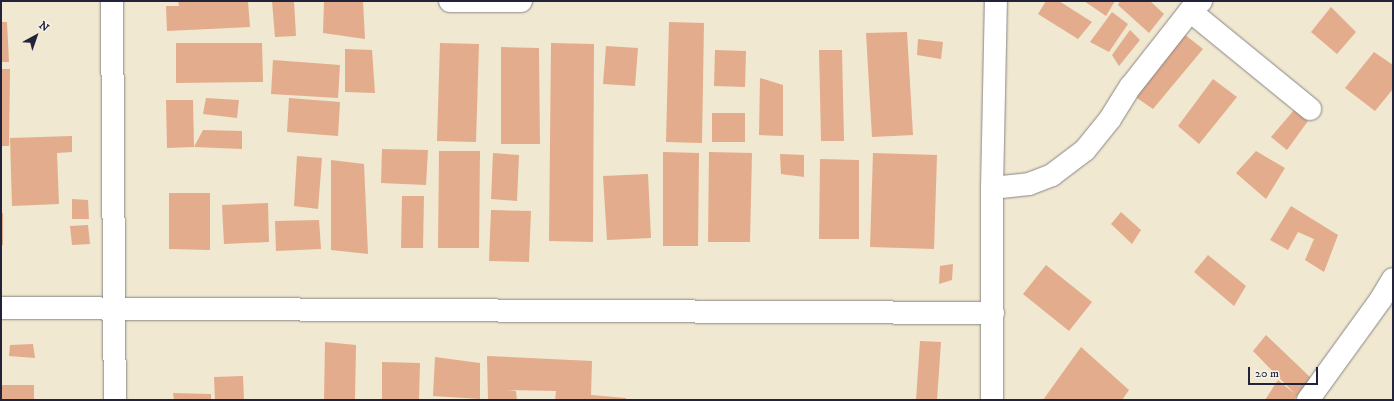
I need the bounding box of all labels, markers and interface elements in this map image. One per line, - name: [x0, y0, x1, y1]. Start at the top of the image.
- north arrow: [16, 16, 56, 56]
- text: N: [36, 19, 52, 35]
- scale bar: [1250, 359, 1320, 385]
- text: 20 m: [1255, 366, 1279, 381]

